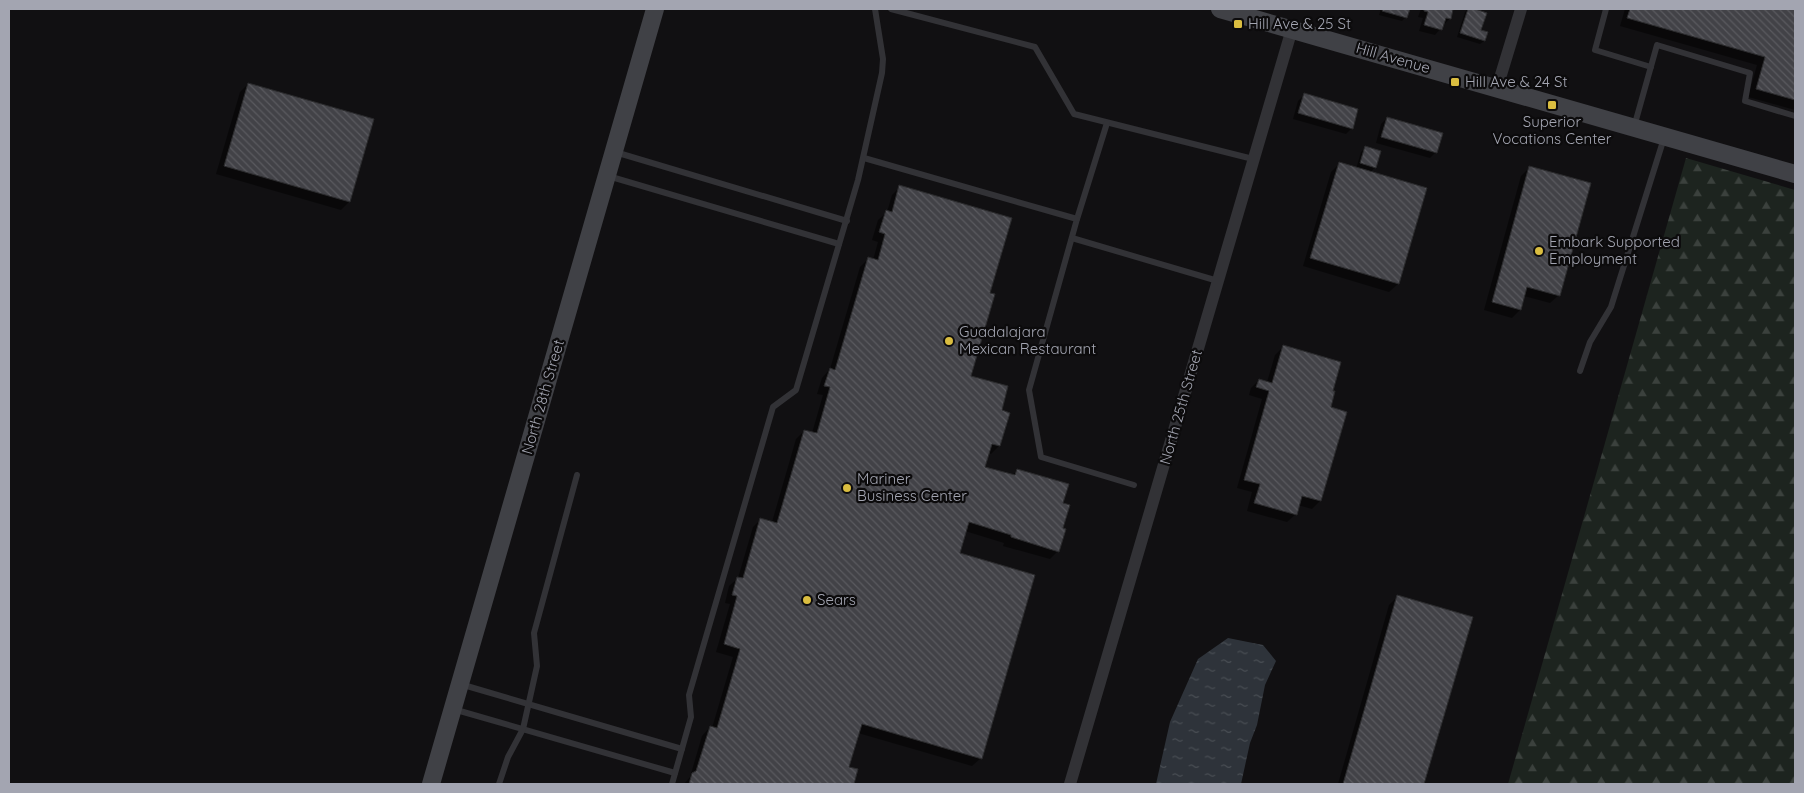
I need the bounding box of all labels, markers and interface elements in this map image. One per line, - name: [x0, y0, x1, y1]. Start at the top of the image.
- place label: Hill Ave & 25 St: [1248, 14, 1351, 33]
- marker: Hill Ave & 25 St: [1232, 18, 1244, 30]
- street label: Hill Avenue: [1354, 38, 1432, 77]
- place label: Hill Ave & 24 St: [1465, 72, 1568, 91]
- marker: Hill Ave & 24 St: [1449, 76, 1461, 88]
- marker: Superior Vocations Center: [1546, 99, 1558, 111]
- place label: Superior Vocations Center: [1493, 112, 1612, 148]
- place label: Embark Supported Employment: [1549, 232, 1680, 268]
- marker: Embark Supported Employment: [1533, 245, 1545, 257]
- place label: Guadalajara Mexican Restaurant: [959, 322, 1096, 358]
- marker: Guadalajara Mexican Restaurant: [943, 335, 955, 347]
- street label: North 28th Street: [517, 337, 568, 456]
- street label: North 25th Street: [1155, 347, 1206, 467]
- place label: Mariner Business Center: [857, 469, 967, 505]
- marker: Mariner Business Center: [841, 482, 853, 494]
- place label: Sears: [817, 590, 856, 609]
- marker: Sears: [801, 594, 813, 606]

